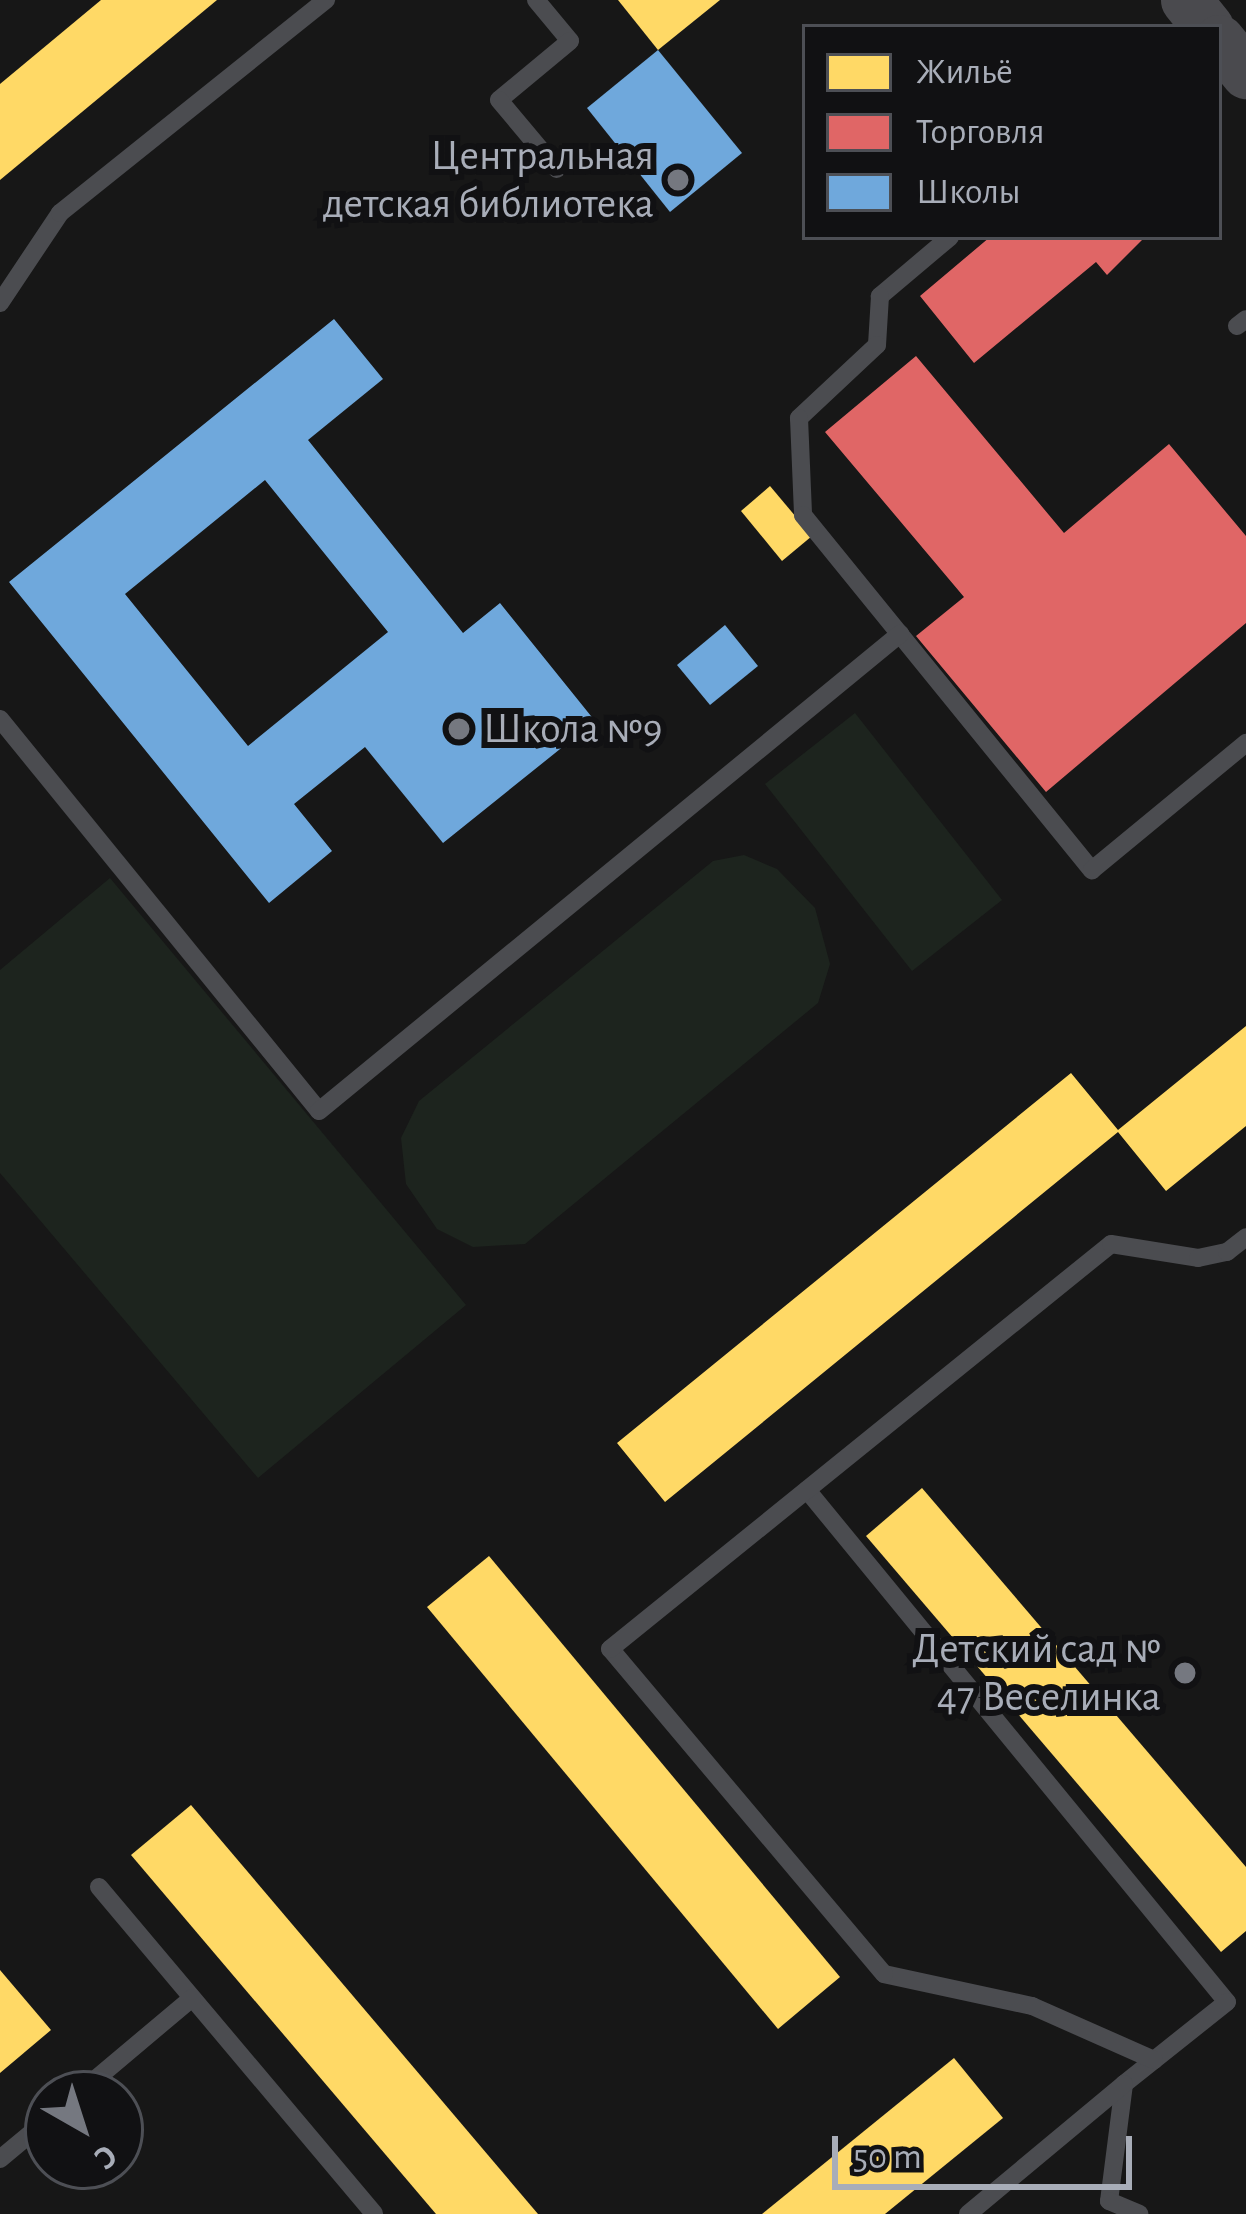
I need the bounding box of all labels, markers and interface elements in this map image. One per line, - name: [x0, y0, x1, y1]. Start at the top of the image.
- legend: [802, 24, 1222, 240]
- text: Жильё: [916, 54, 1013, 90]
- text: Торговля: [916, 114, 1045, 150]
- place label: Центральная детская библиотека: [323, 131, 654, 230]
- marker: Центральная детская библиотека: [665, 167, 691, 193]
- text: Школы: [916, 174, 1021, 210]
- place label: Школа №9: [483, 704, 662, 754]
- marker: Школа №9: [446, 716, 472, 742]
- place label: Детский сад № 47 Веселинка: [912, 1624, 1161, 1722]
- marker: Детский сад № 47 Веселинка: [1172, 1660, 1198, 1686]
- north arrow: [24, 2070, 144, 2190]
- scale bar: [838, 2112, 1138, 2186]
- text: С: [88, 2137, 123, 2175]
- text: 50 m: [853, 2139, 922, 2175]

